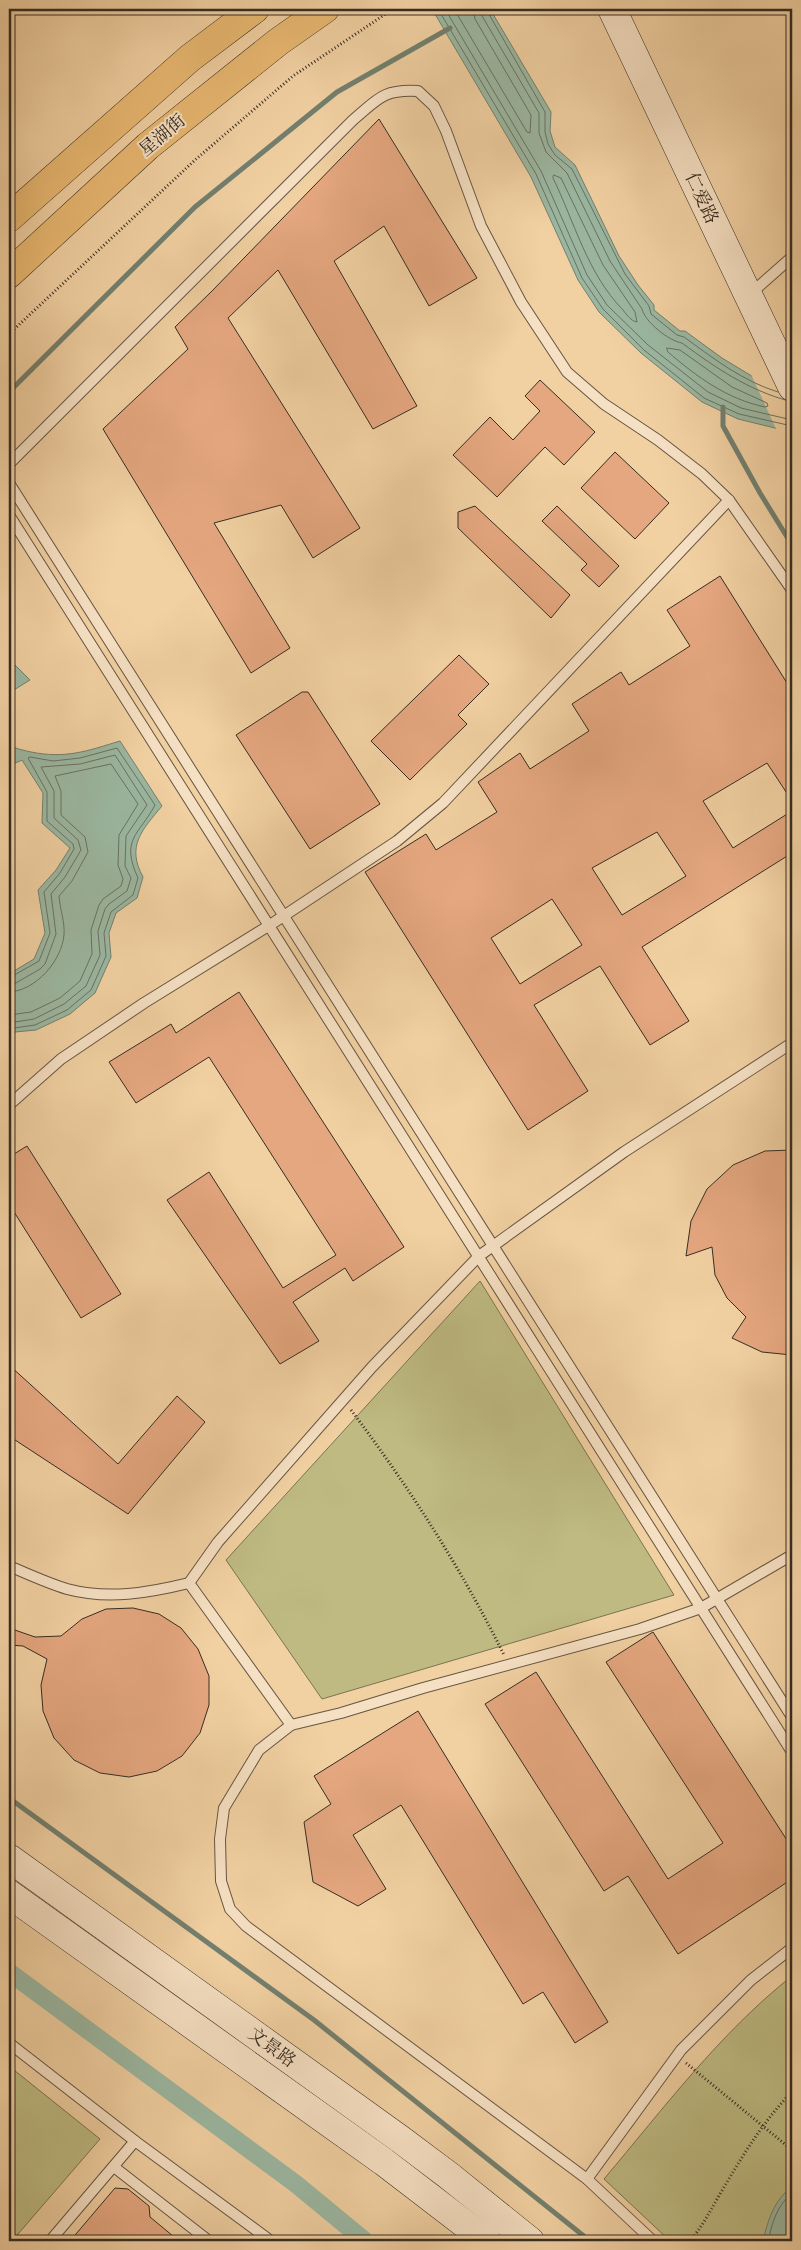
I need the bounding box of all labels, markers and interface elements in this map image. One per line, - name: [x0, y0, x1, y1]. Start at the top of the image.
- street label: 星湖街: [134, 109, 190, 162]
- street label: 仁爱路: [680, 169, 723, 228]
- street label: 文景路: [243, 2022, 300, 2073]

